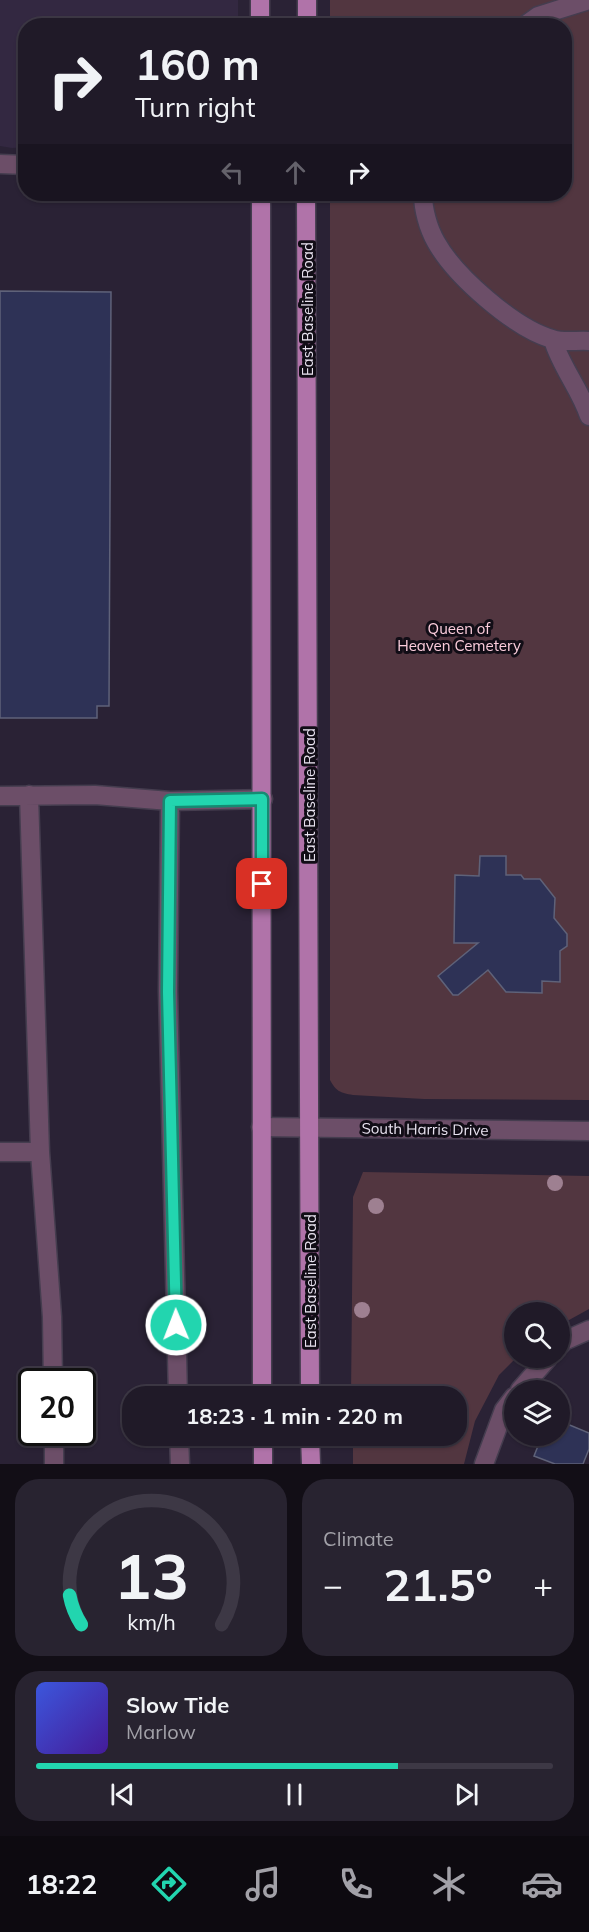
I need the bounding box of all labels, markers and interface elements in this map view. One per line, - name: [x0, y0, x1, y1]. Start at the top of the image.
- text: 160 m: [135, 38, 260, 91]
- icon: right: [36, 42, 114, 120]
- text: Turn right: [135, 90, 255, 124]
- icon: left: [216, 156, 249, 189]
- icon: ahead: [279, 156, 312, 189]
- icon: right: [342, 156, 375, 189]
- street label: East Baseline Road: [298, 242, 317, 376]
- park label: Queen of Heaven Cemetery: [397, 619, 521, 655]
- street label: East Baseline Road: [300, 728, 319, 862]
- pin: [236, 858, 287, 909]
- icon: arrive: [245, 867, 278, 900]
- street label: South Harris Drive: [361, 1118, 489, 1140]
- street label: East Baseline Road: [301, 1214, 320, 1348]
- position arrow: [144, 1293, 208, 1357]
- map controls: [504, 1302, 570, 1446]
- button: search: [504, 1302, 570, 1368]
- speed limit sign: 20: [18, 1368, 96, 1446]
- button: layers: [504, 1380, 570, 1446]
- text: 18:23 · 1 min · 220 m: [186, 1402, 403, 1430]
- text: Climate: [323, 1526, 394, 1551]
- text: 13: [114, 1536, 188, 1615]
- text: 21.5°: [383, 1556, 493, 1612]
- text: −: [323, 1564, 343, 1605]
- text: +: [533, 1564, 553, 1605]
- text: km/h: [127, 1608, 175, 1635]
- text: Slow Tide: [126, 1691, 229, 1719]
- text: Marlow: [126, 1719, 196, 1744]
- icon: previous: [106, 1778, 139, 1811]
- icon: pause: [278, 1778, 311, 1811]
- icon: next: [450, 1778, 483, 1811]
- icon: directions: [148, 1863, 190, 1905]
- icon: music: [242, 1863, 284, 1905]
- icon: phone: [335, 1863, 377, 1905]
- icon: climate: [428, 1863, 470, 1905]
- icon: car: [521, 1863, 563, 1905]
- text: 18:22: [26, 1867, 97, 1901]

